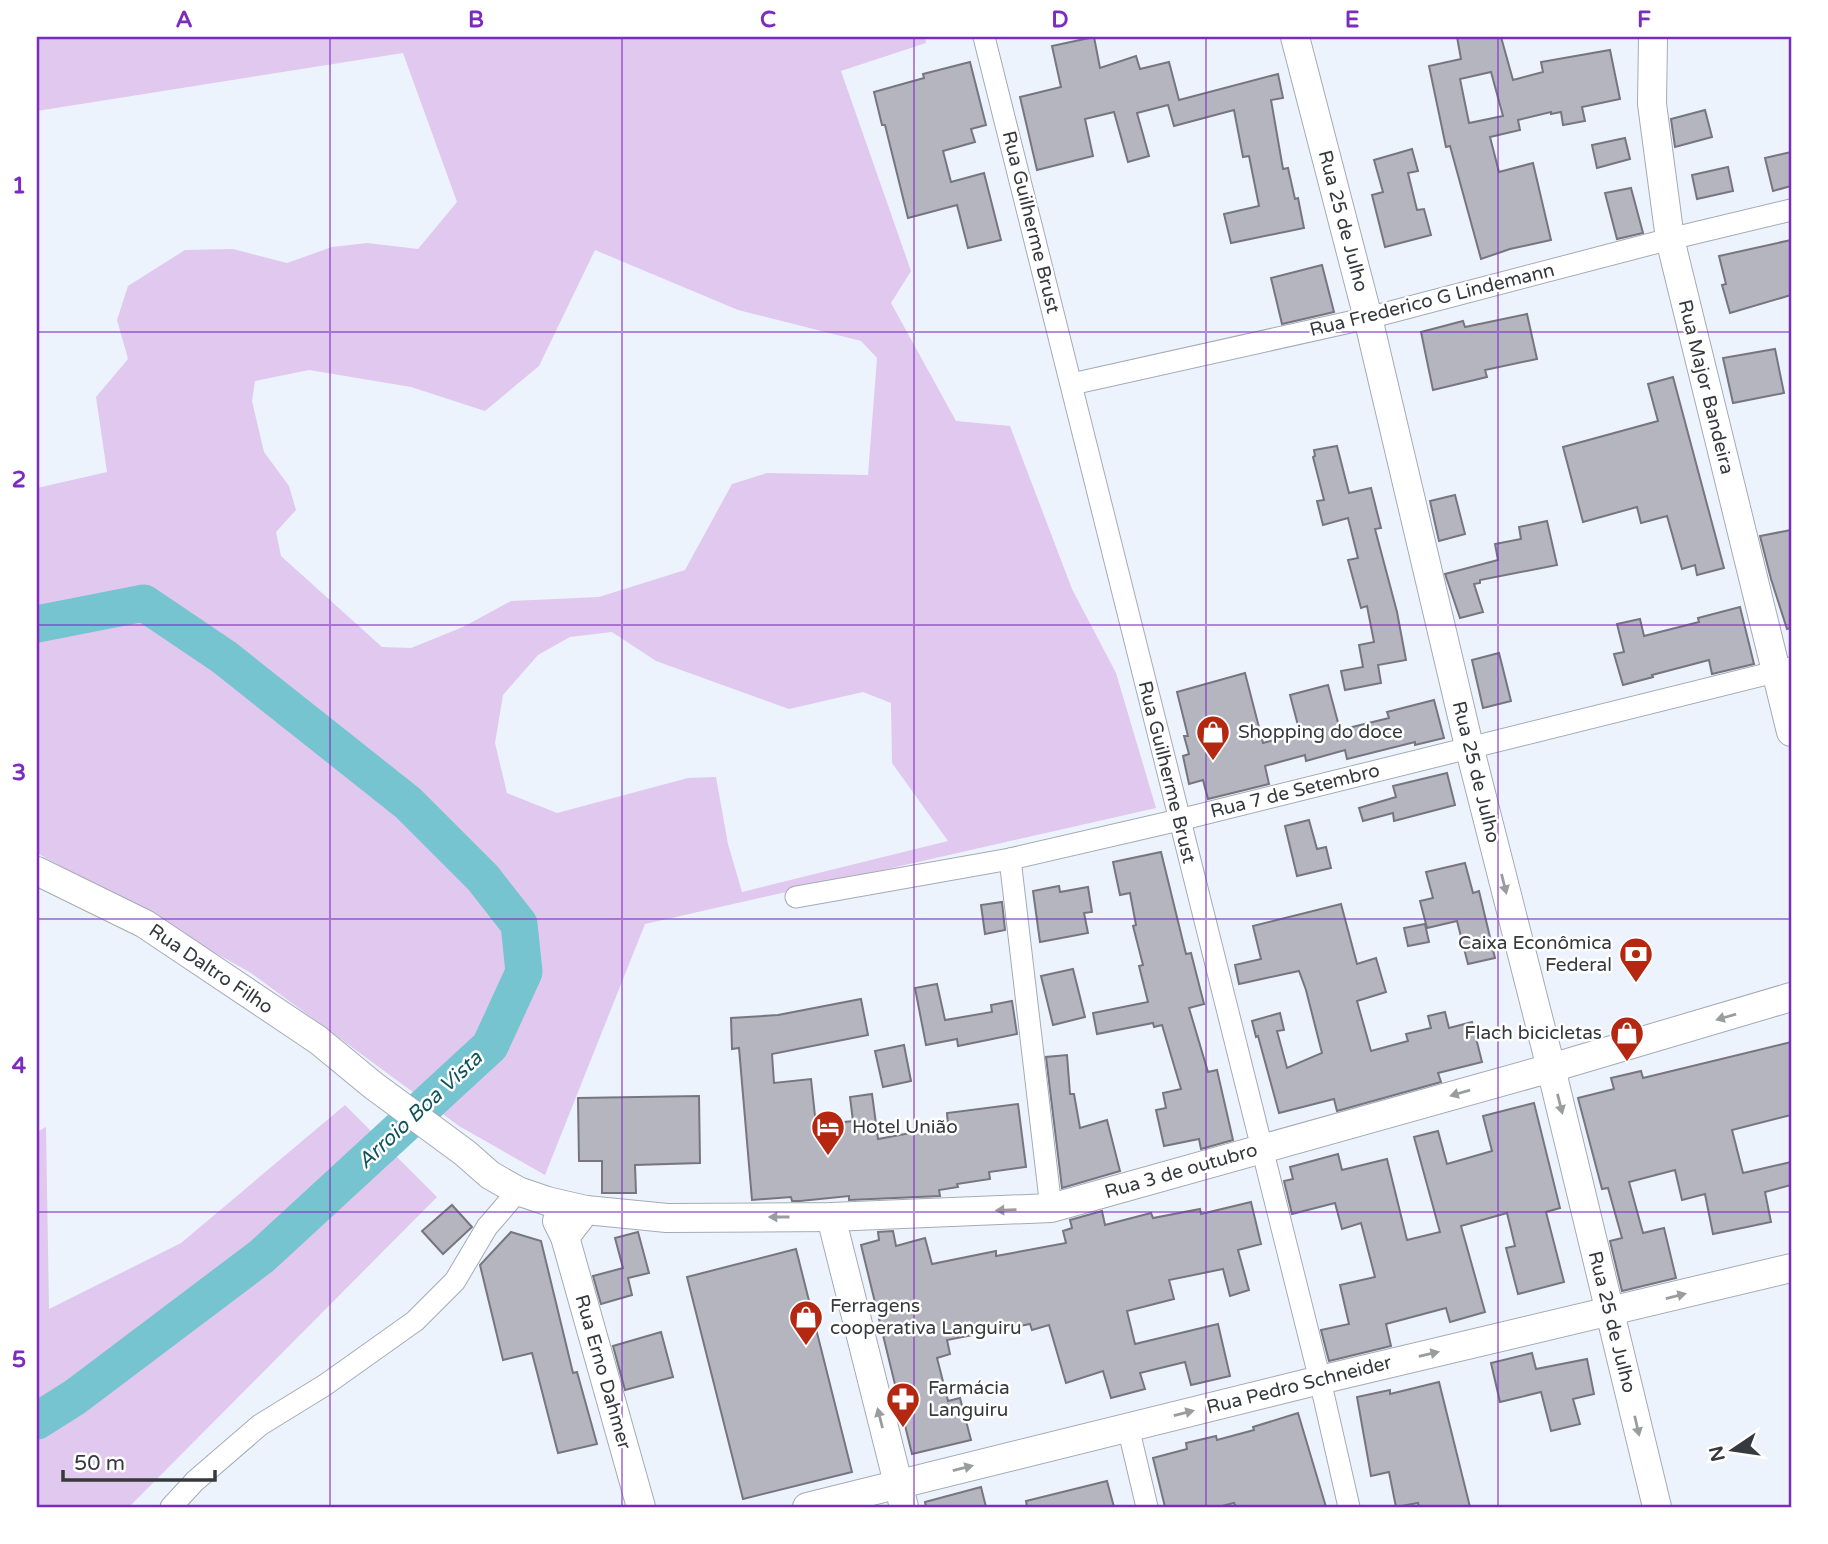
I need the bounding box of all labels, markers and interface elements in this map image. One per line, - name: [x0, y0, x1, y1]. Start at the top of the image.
- text: A: [175, 6, 193, 34]
- text: B: [468, 6, 484, 34]
- text: C: [760, 6, 776, 34]
- text: D: [1051, 6, 1069, 34]
- text: E: [1345, 6, 1359, 34]
- text: F: [1637, 6, 1651, 34]
- street label: Rua Guilherme Brust: [998, 129, 1064, 315]
- street label: Rua 25 de Julho: [1314, 148, 1372, 294]
- text: 1: [12, 172, 26, 200]
- street label: Rua Frederico G Lindemann: [1307, 259, 1557, 341]
- street label: Rua Major Bandeira: [1674, 297, 1738, 477]
- text: 2: [12, 466, 26, 494]
- street label: Rua Guilherme Brust: [1134, 679, 1200, 865]
- street label: Rua 25 de Julho: [1448, 699, 1504, 845]
- shop icon: Shopping do doce: [1194, 713, 1232, 762]
- place label: Shopping do doce: [1238, 721, 1403, 743]
- text: 3: [12, 759, 26, 787]
- street label: Rua 7 de Setembro: [1208, 759, 1382, 823]
- one-way arrow: [1499, 873, 1510, 895]
- street label: Rua Daltro Filho: [145, 919, 277, 1019]
- place label: Caixa Econômica Federal: [1458, 932, 1612, 976]
- bank icon: Caixa Econômica Federal: [1617, 935, 1655, 984]
- one-way arrow: [1715, 1012, 1736, 1022]
- shop icon: Flach bicicletas: [1608, 1014, 1646, 1063]
- place label: Flach bicicletas: [1464, 1022, 1602, 1044]
- water label: Arroio Boa Vista: [352, 1045, 488, 1174]
- text: 4: [12, 1052, 27, 1080]
- one-way arrow: [1449, 1088, 1471, 1099]
- one-way arrow: [1555, 1093, 1566, 1115]
- hotel icon: Hotel União: [809, 1108, 847, 1157]
- place label: Hotel União: [852, 1116, 958, 1138]
- street label: Rua 3 de outubro: [1102, 1139, 1260, 1203]
- one-way arrow: [995, 1204, 1017, 1215]
- one-way arrow: [768, 1211, 790, 1223]
- street label: Rua 25 de Julho: [1584, 1249, 1640, 1395]
- one-way arrow: [1666, 1290, 1688, 1301]
- street label: Rua Erno Dahmer: [570, 1292, 636, 1453]
- place label: Ferragens cooperativa Languiru: [830, 1295, 1022, 1339]
- shop icon: Ferragens cooperativa Languiru: [787, 1298, 825, 1347]
- text: 5: [12, 1346, 26, 1374]
- one-way arrow: [1418, 1348, 1440, 1359]
- street label: Rua Pedro Schneider: [1204, 1351, 1394, 1419]
- place label: Farmácia Languiru: [928, 1377, 1010, 1421]
- pharmacy icon: Farmácia Languiru: [884, 1380, 922, 1429]
- one-way arrow: [875, 1407, 886, 1429]
- one-way arrow: [1173, 1407, 1195, 1418]
- north arrow: [1699, 1414, 1769, 1484]
- one-way arrow: [1632, 1415, 1643, 1437]
- scale bar: [63, 1439, 215, 1483]
- text: N: [1705, 1444, 1730, 1464]
- text: 50 m: [74, 1451, 125, 1476]
- one-way arrow: [952, 1462, 974, 1473]

